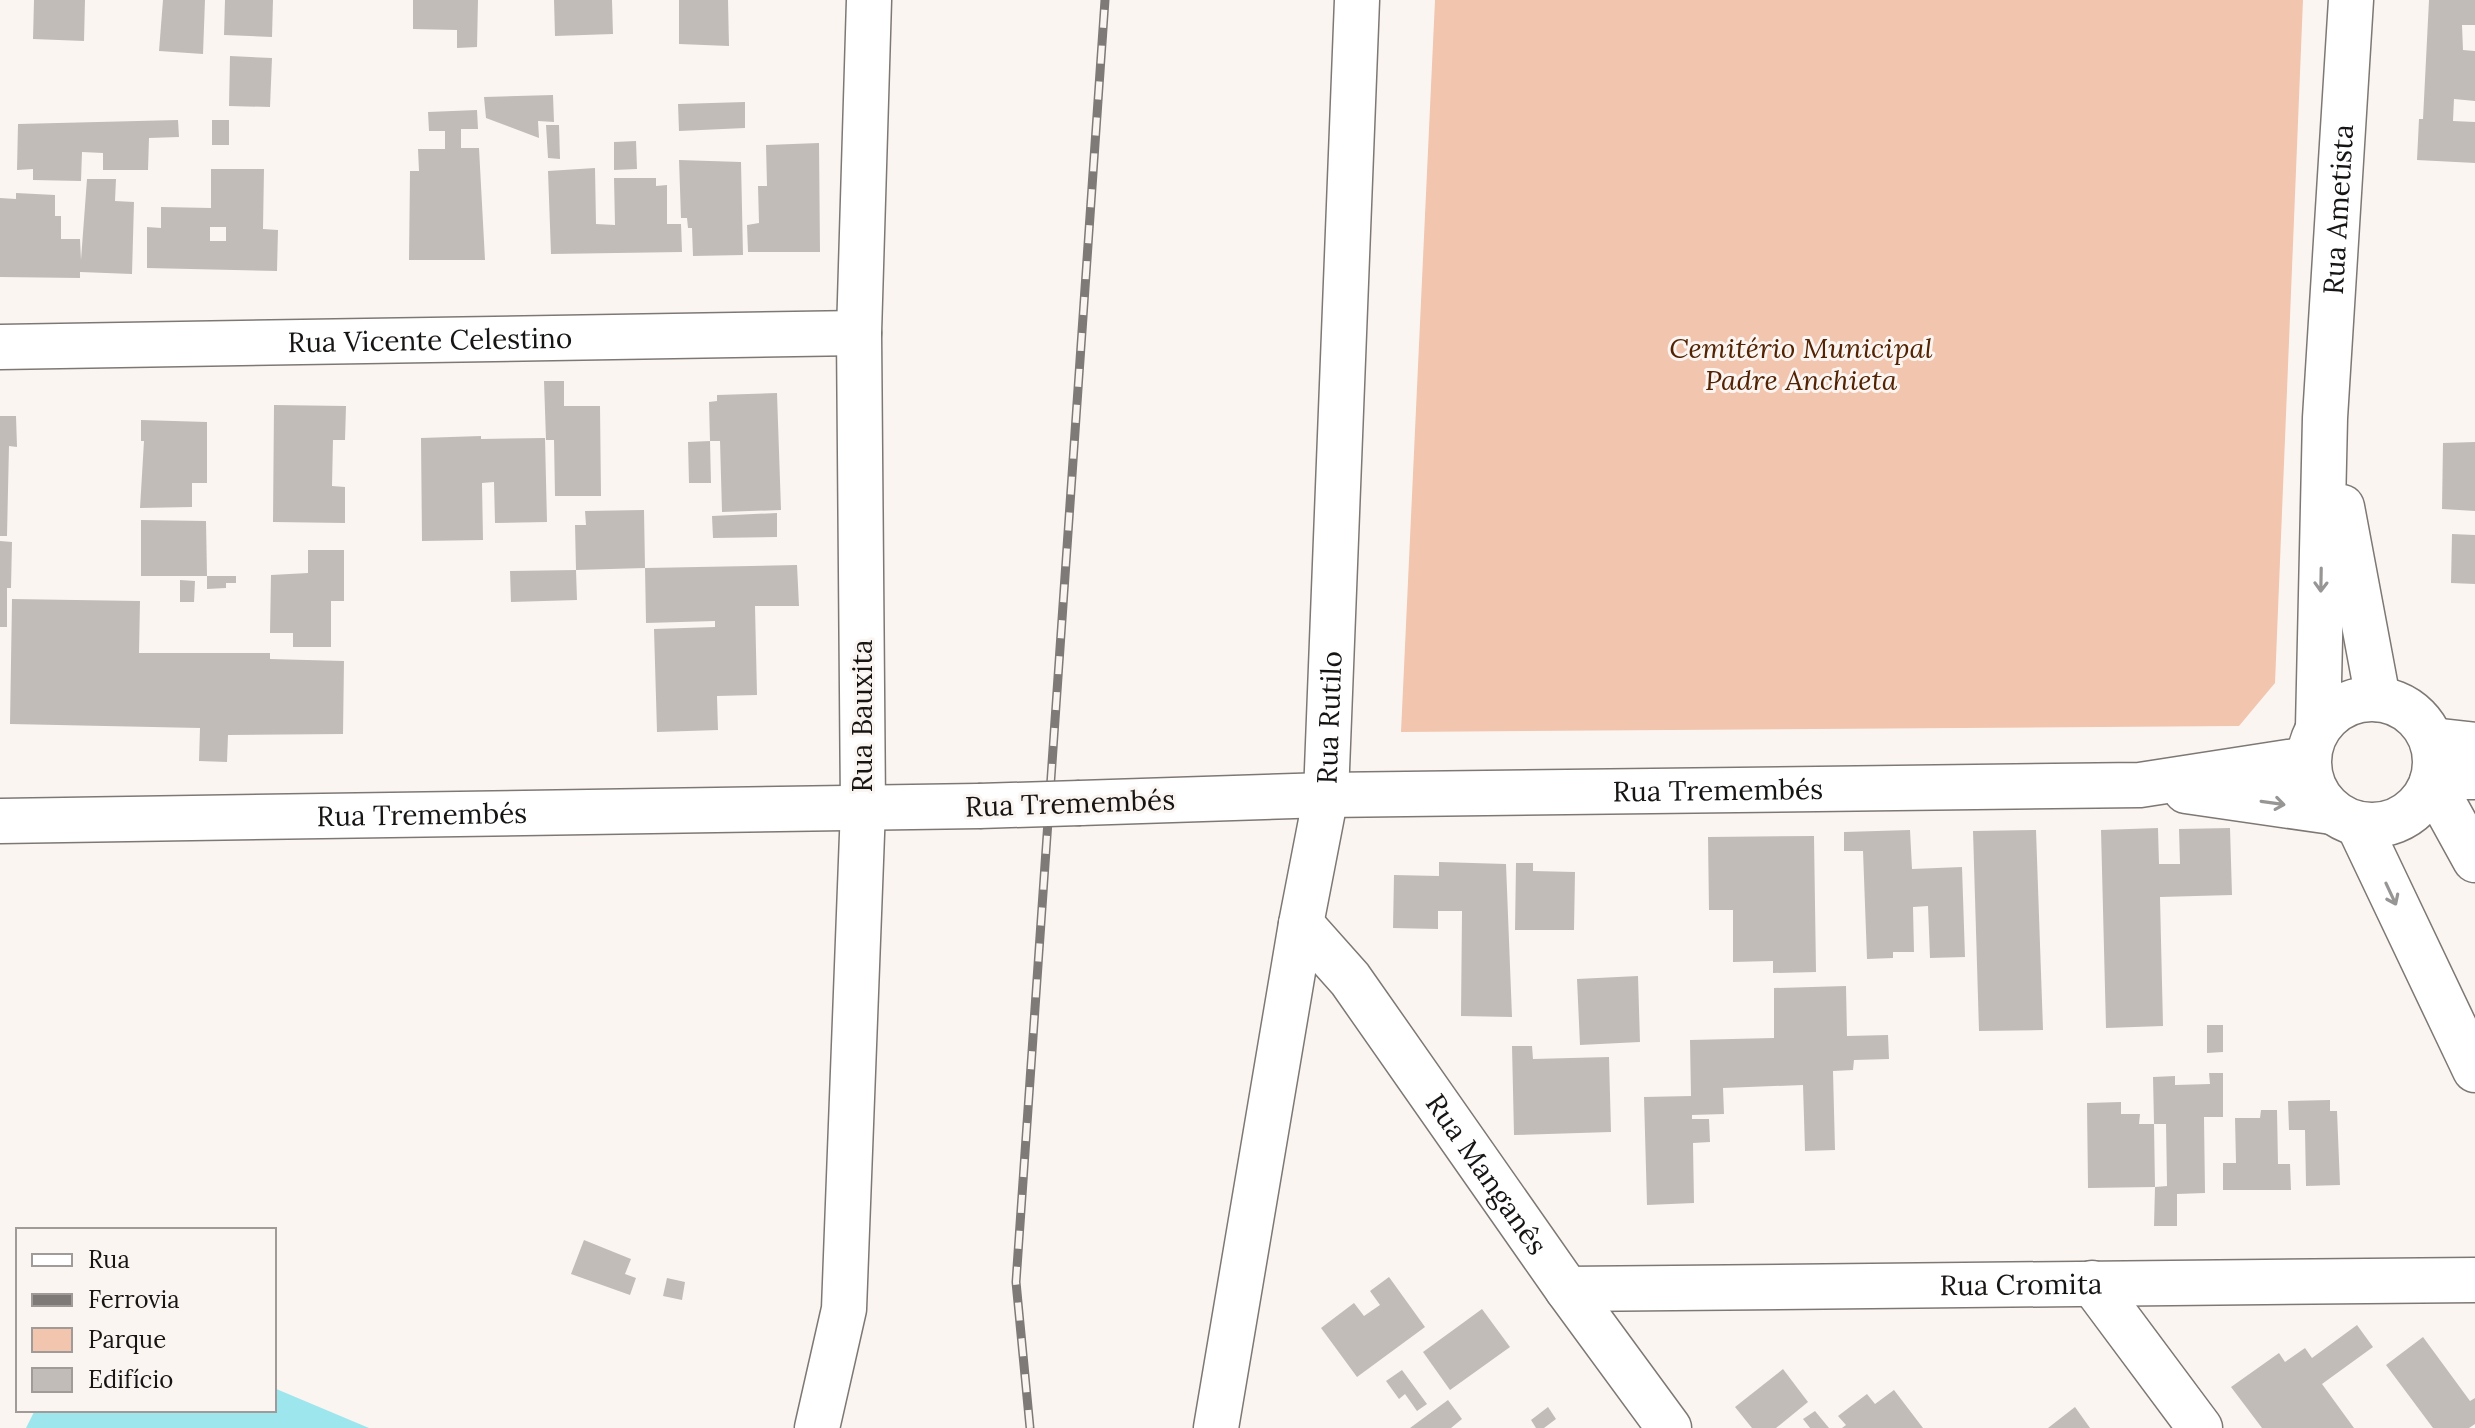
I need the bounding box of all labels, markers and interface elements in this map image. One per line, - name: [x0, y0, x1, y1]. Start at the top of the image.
- street label: Rua Ametista: [2315, 123, 2361, 296]
- street label: Rua Vicente Celestino: [287, 320, 573, 360]
- park label: Cemitério Municipal Padre Anchieta: [1669, 330, 1933, 398]
- one-way arrow: [2314, 566, 2329, 593]
- street label: Rua Bauxita: [844, 640, 880, 792]
- street label: Rua Rutilo: [1308, 650, 1350, 785]
- street label: Rua Tremembés: [1612, 771, 1823, 809]
- street label: Rua Tremembés: [964, 781, 1176, 825]
- street label: Rua Tremembés: [316, 795, 527, 834]
- one-way arrow: [2259, 796, 2285, 811]
- one-way arrow: [2384, 882, 2399, 906]
- street label: Rua Manganês: [1418, 1087, 1555, 1262]
- legend: [16, 1228, 276, 1412]
- text: Rua: [88, 1244, 130, 1275]
- street label: Rua Cromita: [1939, 1266, 2103, 1303]
- text: Ferrovia: [88, 1284, 180, 1315]
- text: Parque: [88, 1324, 166, 1355]
- text: Edifício: [88, 1364, 173, 1395]

